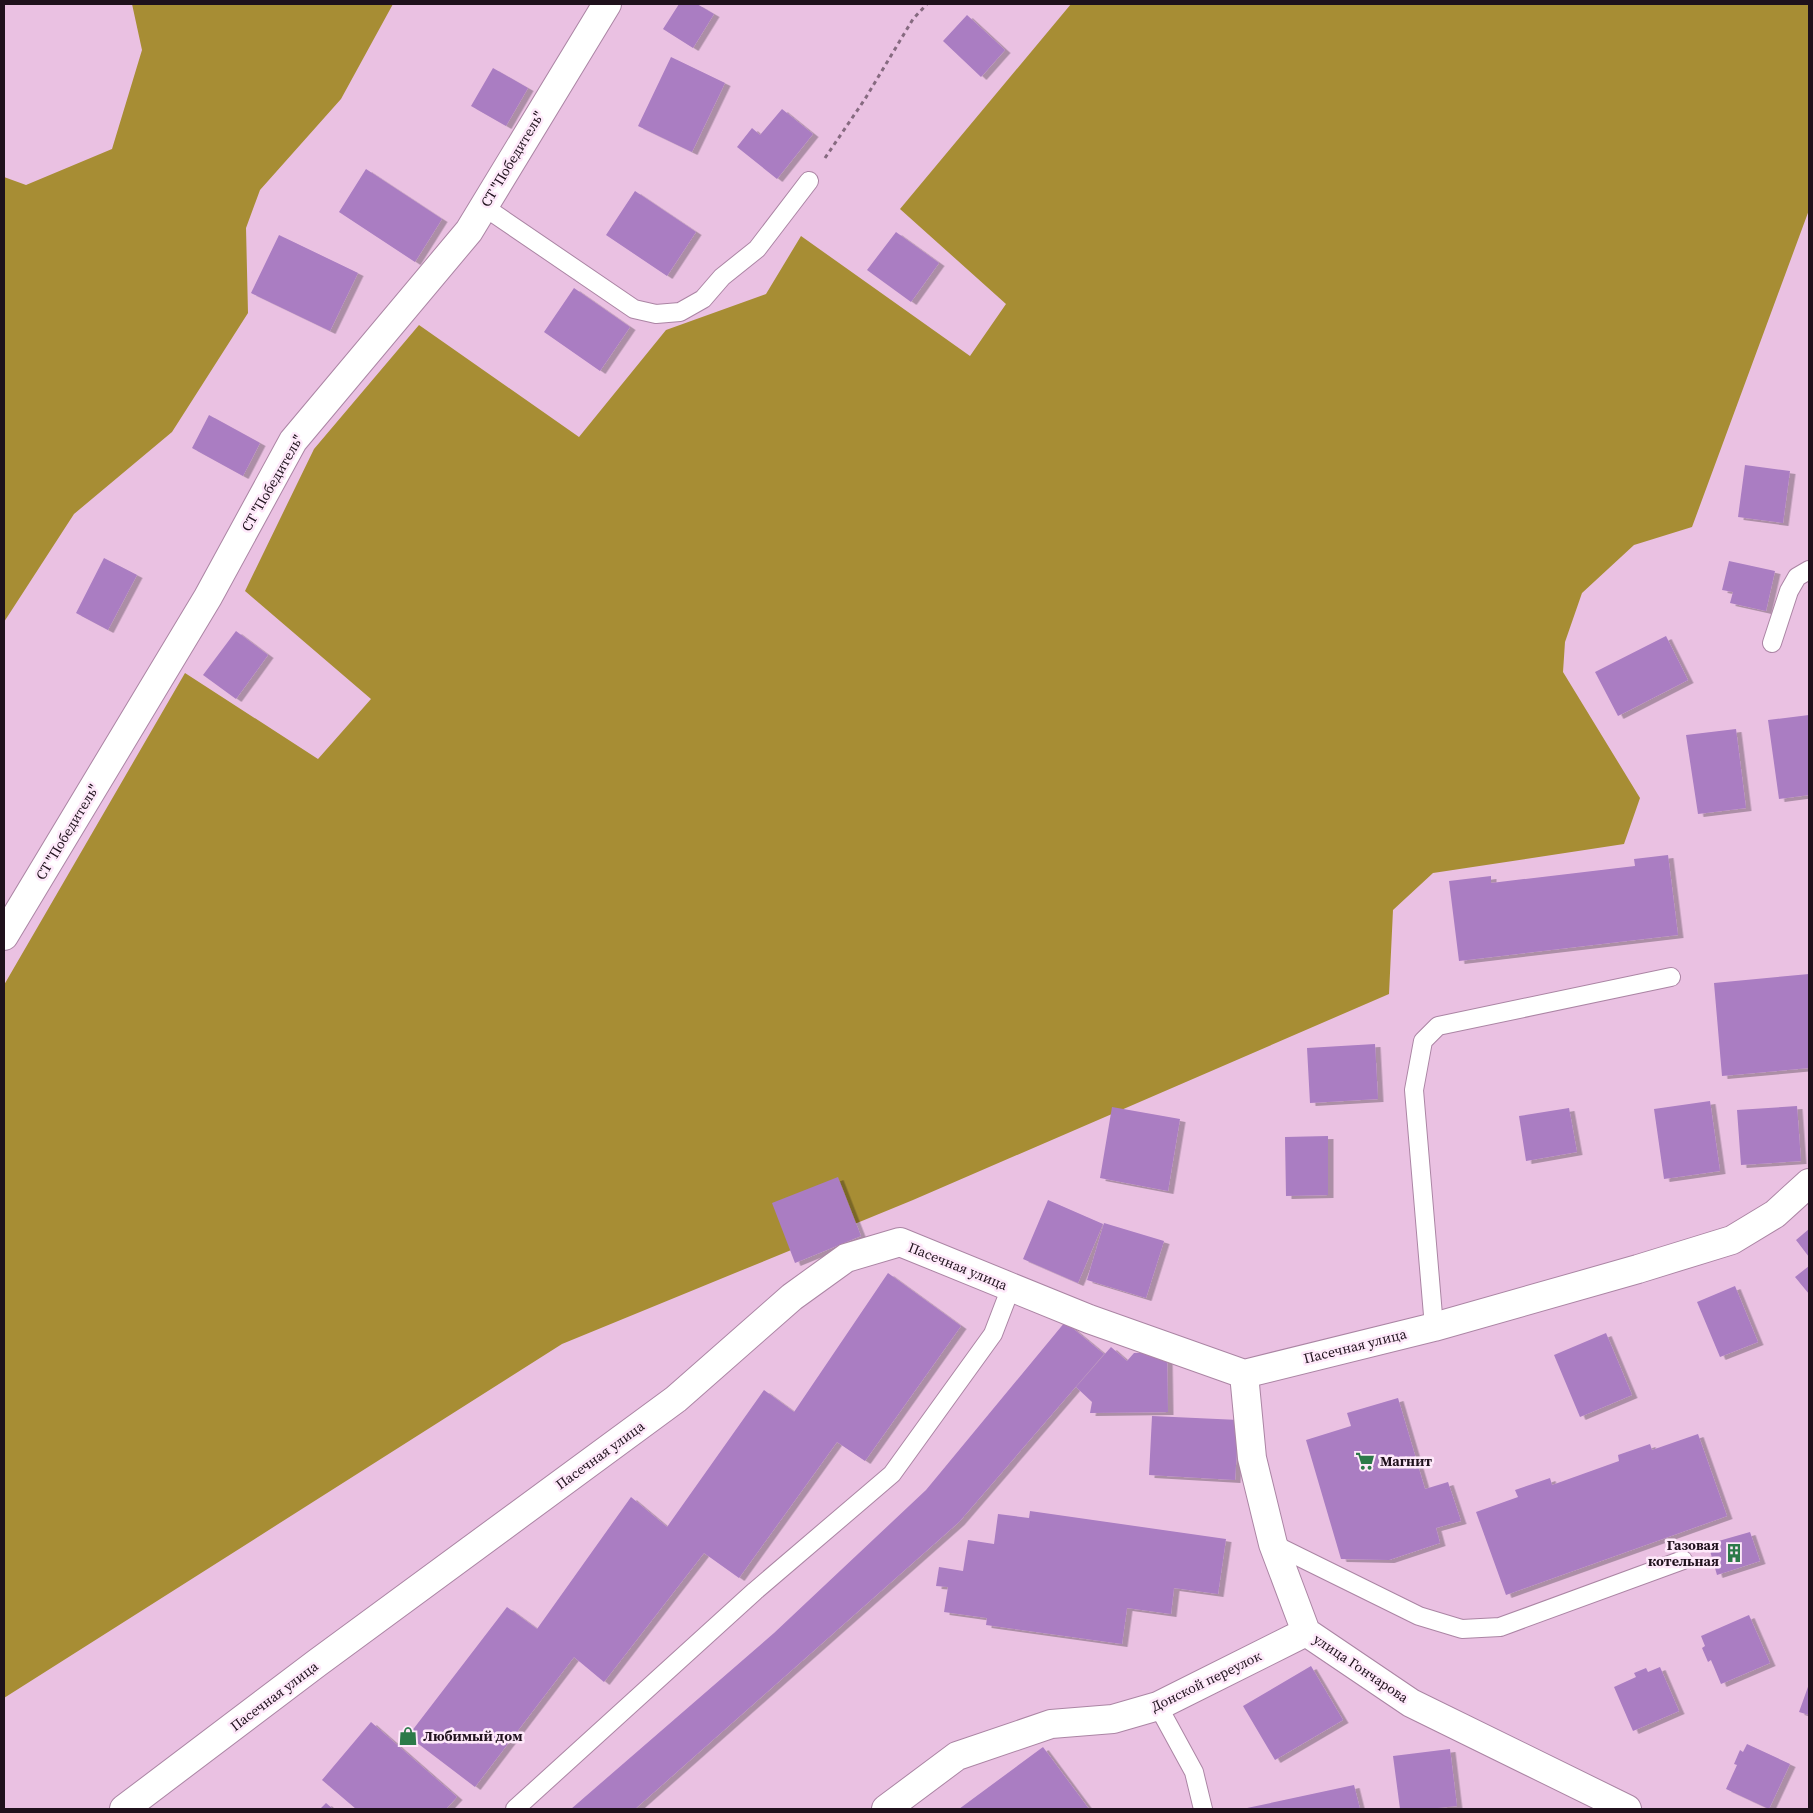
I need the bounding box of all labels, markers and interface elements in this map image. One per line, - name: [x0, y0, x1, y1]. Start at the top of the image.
- street label: СТ "Победитель": [476, 107, 548, 211]
- street label: СТ "Победитель": [236, 431, 308, 535]
- street label: СТ "Победитель": [31, 780, 103, 884]
- street label: Пасечная улица: [905, 1237, 1011, 1295]
- street label: Пасечная улица: [1301, 1323, 1409, 1368]
- street label: Пасечная улица: [551, 1415, 649, 1494]
- supermarket icon: Магнит: [1354, 1450, 1376, 1472]
- place label: Магнит: [1380, 1451, 1432, 1471]
- place label: Газовая котельная: [1648, 1535, 1719, 1571]
- building icon: Газовая котельная: [1723, 1542, 1745, 1564]
- street label: улица Гончарова: [1309, 1629, 1413, 1708]
- street label: Донской переулок: [1147, 1645, 1265, 1716]
- street label: Пасечная улица: [226, 1656, 323, 1736]
- shop icon: Любимый дом: [397, 1725, 419, 1747]
- place label: Любимый дом: [423, 1726, 523, 1746]

